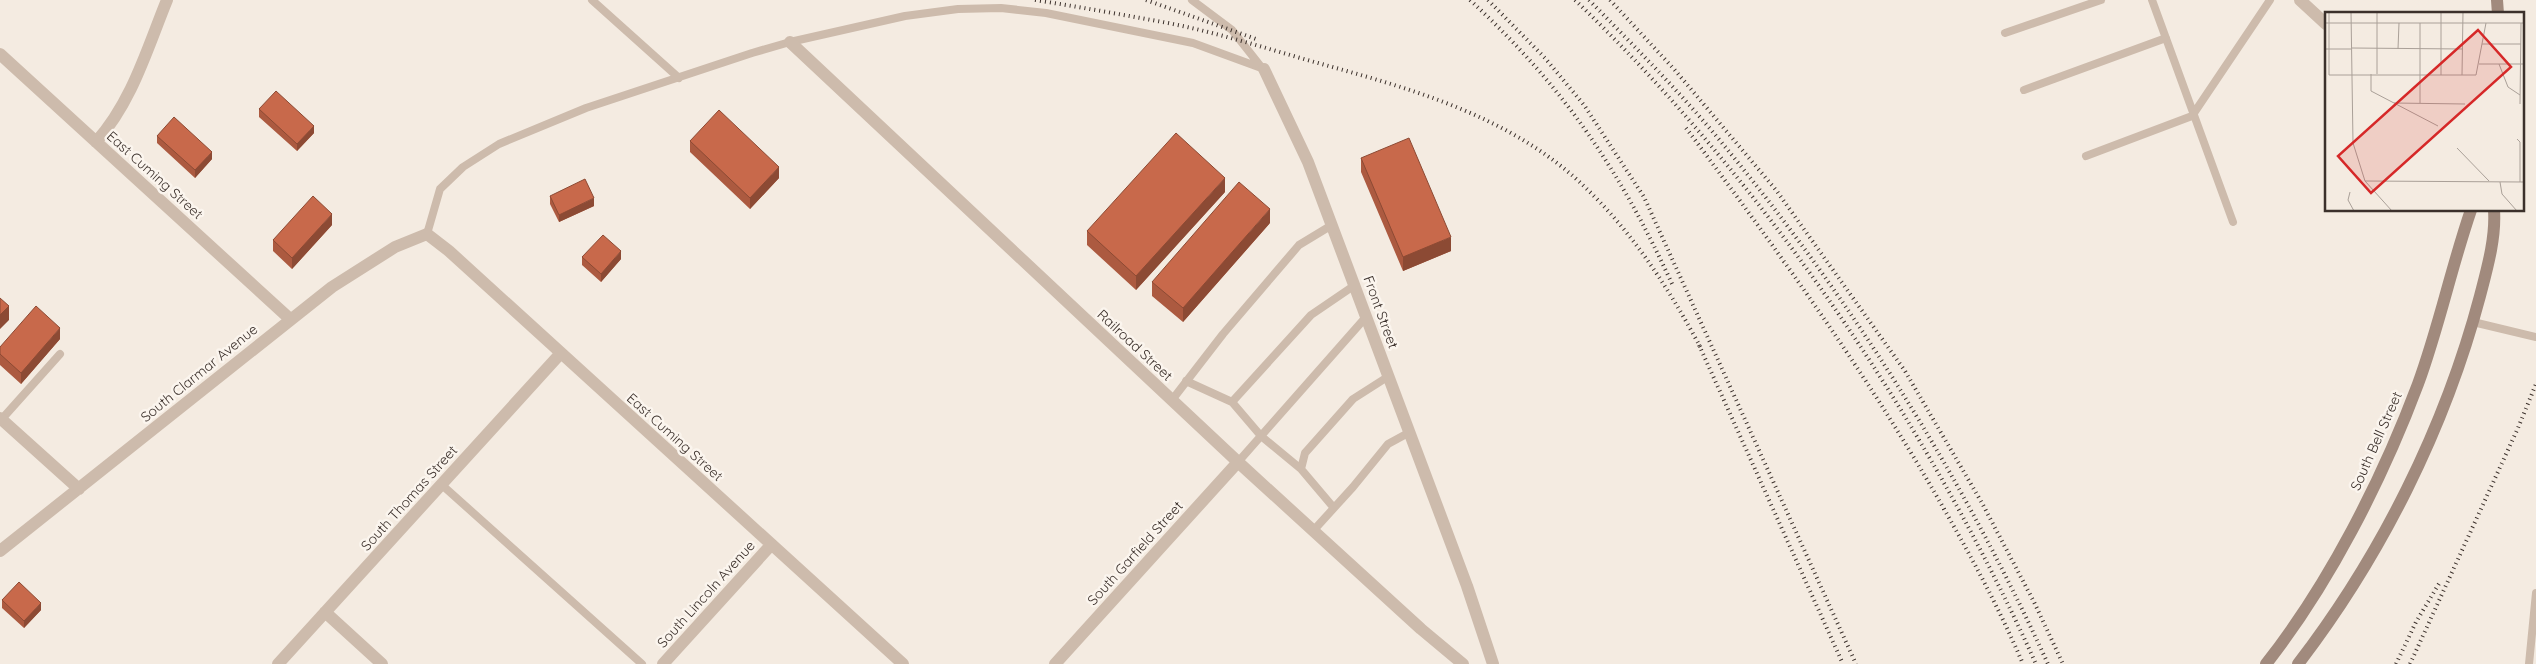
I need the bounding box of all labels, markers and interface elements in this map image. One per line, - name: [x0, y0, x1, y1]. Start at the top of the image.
- inset map: [2325, 12, 2524, 211]
- street label: East Cuming Street: [103, 127, 207, 223]
- street label: Front Street: [1360, 273, 1403, 351]
- street label: Railroad Street: [1093, 305, 1177, 385]
- street label: South Clarmar Avenue: [137, 320, 261, 426]
- street label: East Cuming Street: [623, 389, 727, 485]
- street label: South Bell Street: [2346, 389, 2406, 493]
- street label: South Thomas Street: [357, 441, 461, 554]
- street label: South Garfield Street: [1083, 497, 1187, 609]
- street label: South Lincoln Avenue: [653, 537, 759, 651]

